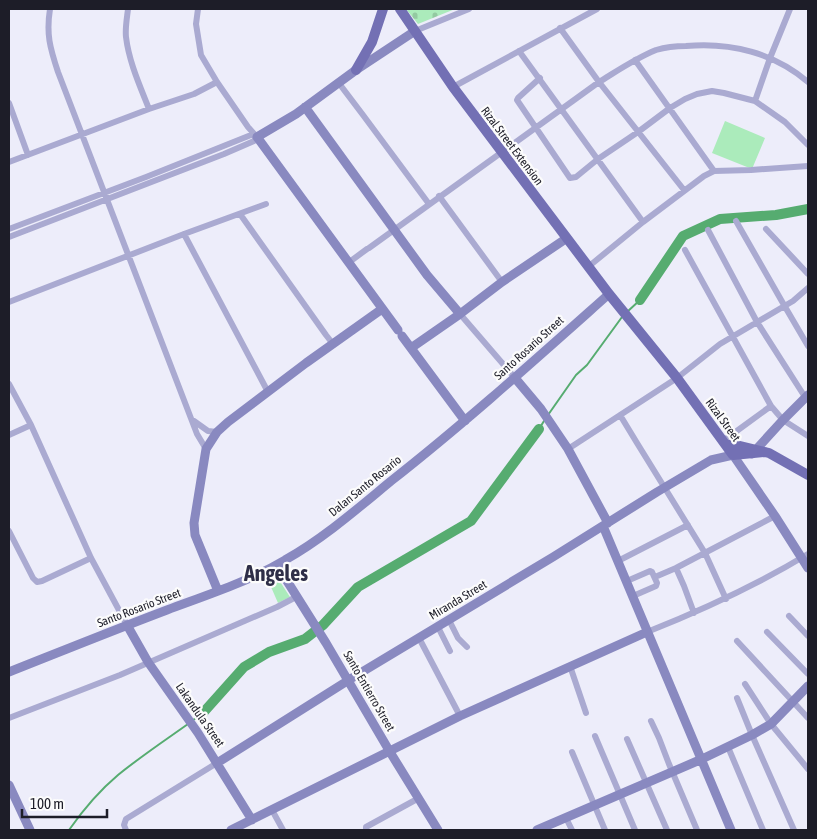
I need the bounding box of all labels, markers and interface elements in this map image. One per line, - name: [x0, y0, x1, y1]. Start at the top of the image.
- street label: Rizal Street Extension: [478, 104, 546, 188]
- street label: Santo Rosario Street: [491, 313, 567, 383]
- street label: Rizal Street: [703, 396, 744, 445]
- street label: Dalan Santo Rosario: [326, 452, 404, 519]
- district label: Angeles: [243, 560, 308, 586]
- street label: Miranda Street: [427, 577, 490, 623]
- street label: Santo Rosario Street: [95, 585, 183, 630]
- street label: Santo Entierro Street: [340, 648, 398, 734]
- street label: Lakandula Street: [173, 680, 228, 750]
- scale bar: [22, 786, 108, 818]
- text: 100 m: [30, 795, 64, 812]

